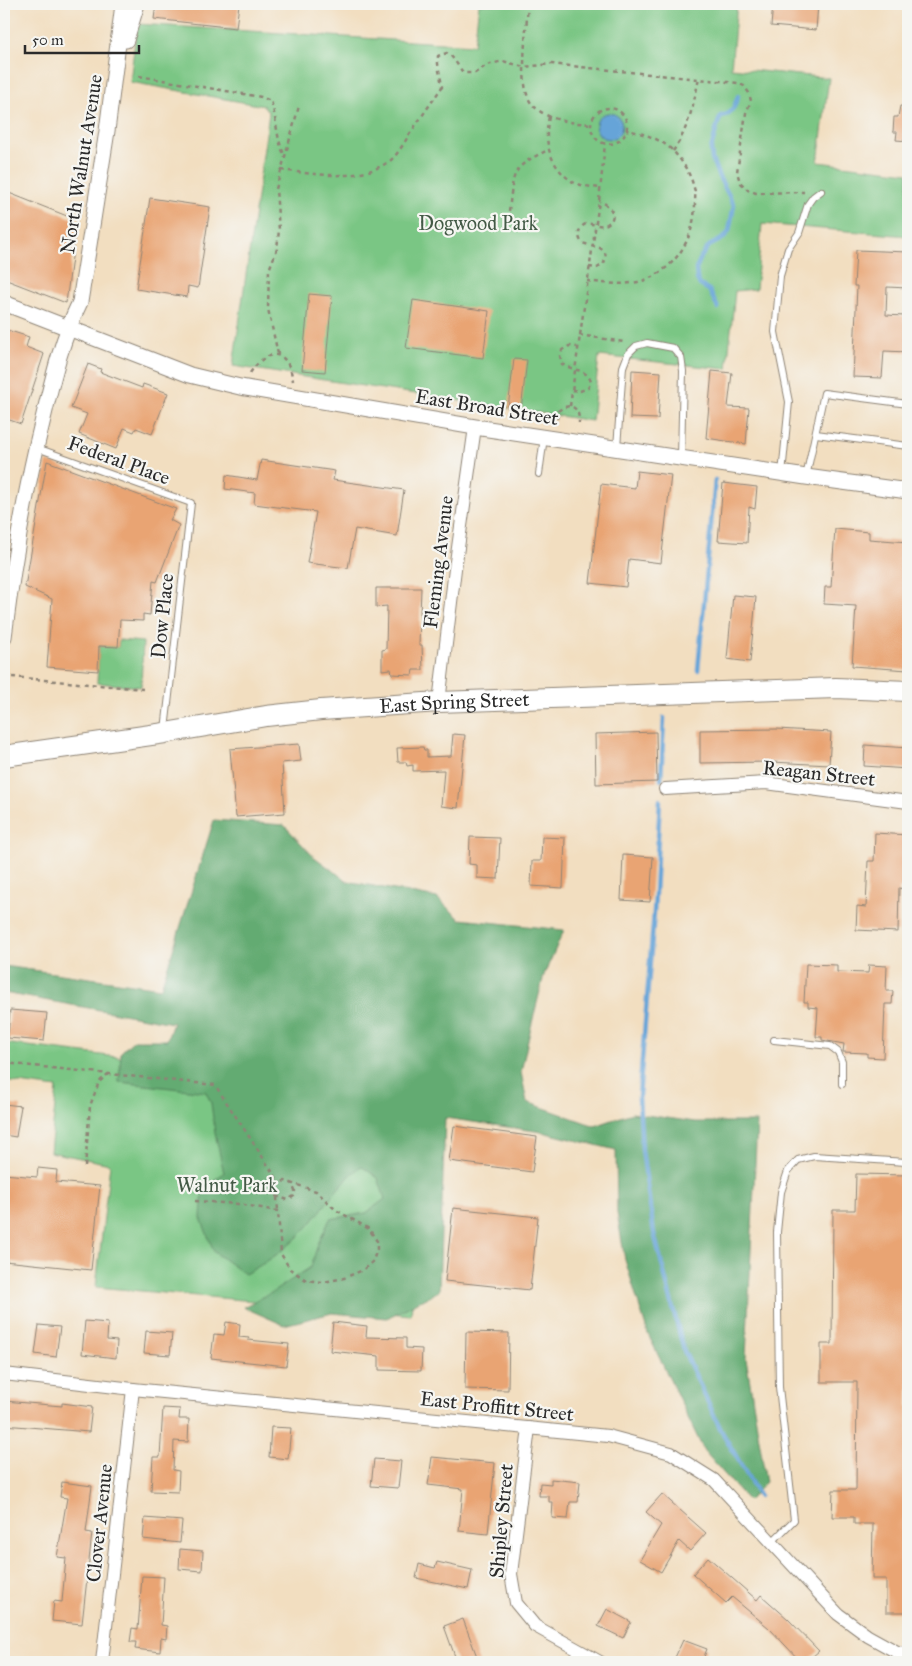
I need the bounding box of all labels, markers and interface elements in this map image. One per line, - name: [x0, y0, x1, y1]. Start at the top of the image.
- scale bar: [25, 22, 139, 54]
- text: 50 m: [32, 31, 64, 49]
- street label: North Walnut Avenue: [55, 73, 107, 255]
- park label: Dogwood Park: [418, 211, 538, 236]
- street label: East Broad Street: [414, 384, 560, 430]
- street label: Federal Place: [65, 430, 173, 490]
- street label: Fleming Avenue: [418, 494, 459, 630]
- street label: Dow Place: [146, 572, 178, 660]
- street label: East Spring Street: [379, 687, 530, 718]
- street label: Reagan Street: [761, 755, 877, 792]
- park label: Walnut Park: [177, 1173, 278, 1197]
- street label: East Proffitt Street: [419, 1386, 575, 1426]
- street label: Clover Avenue: [81, 1463, 117, 1583]
- street label: Shipley Street: [484, 1463, 518, 1579]

